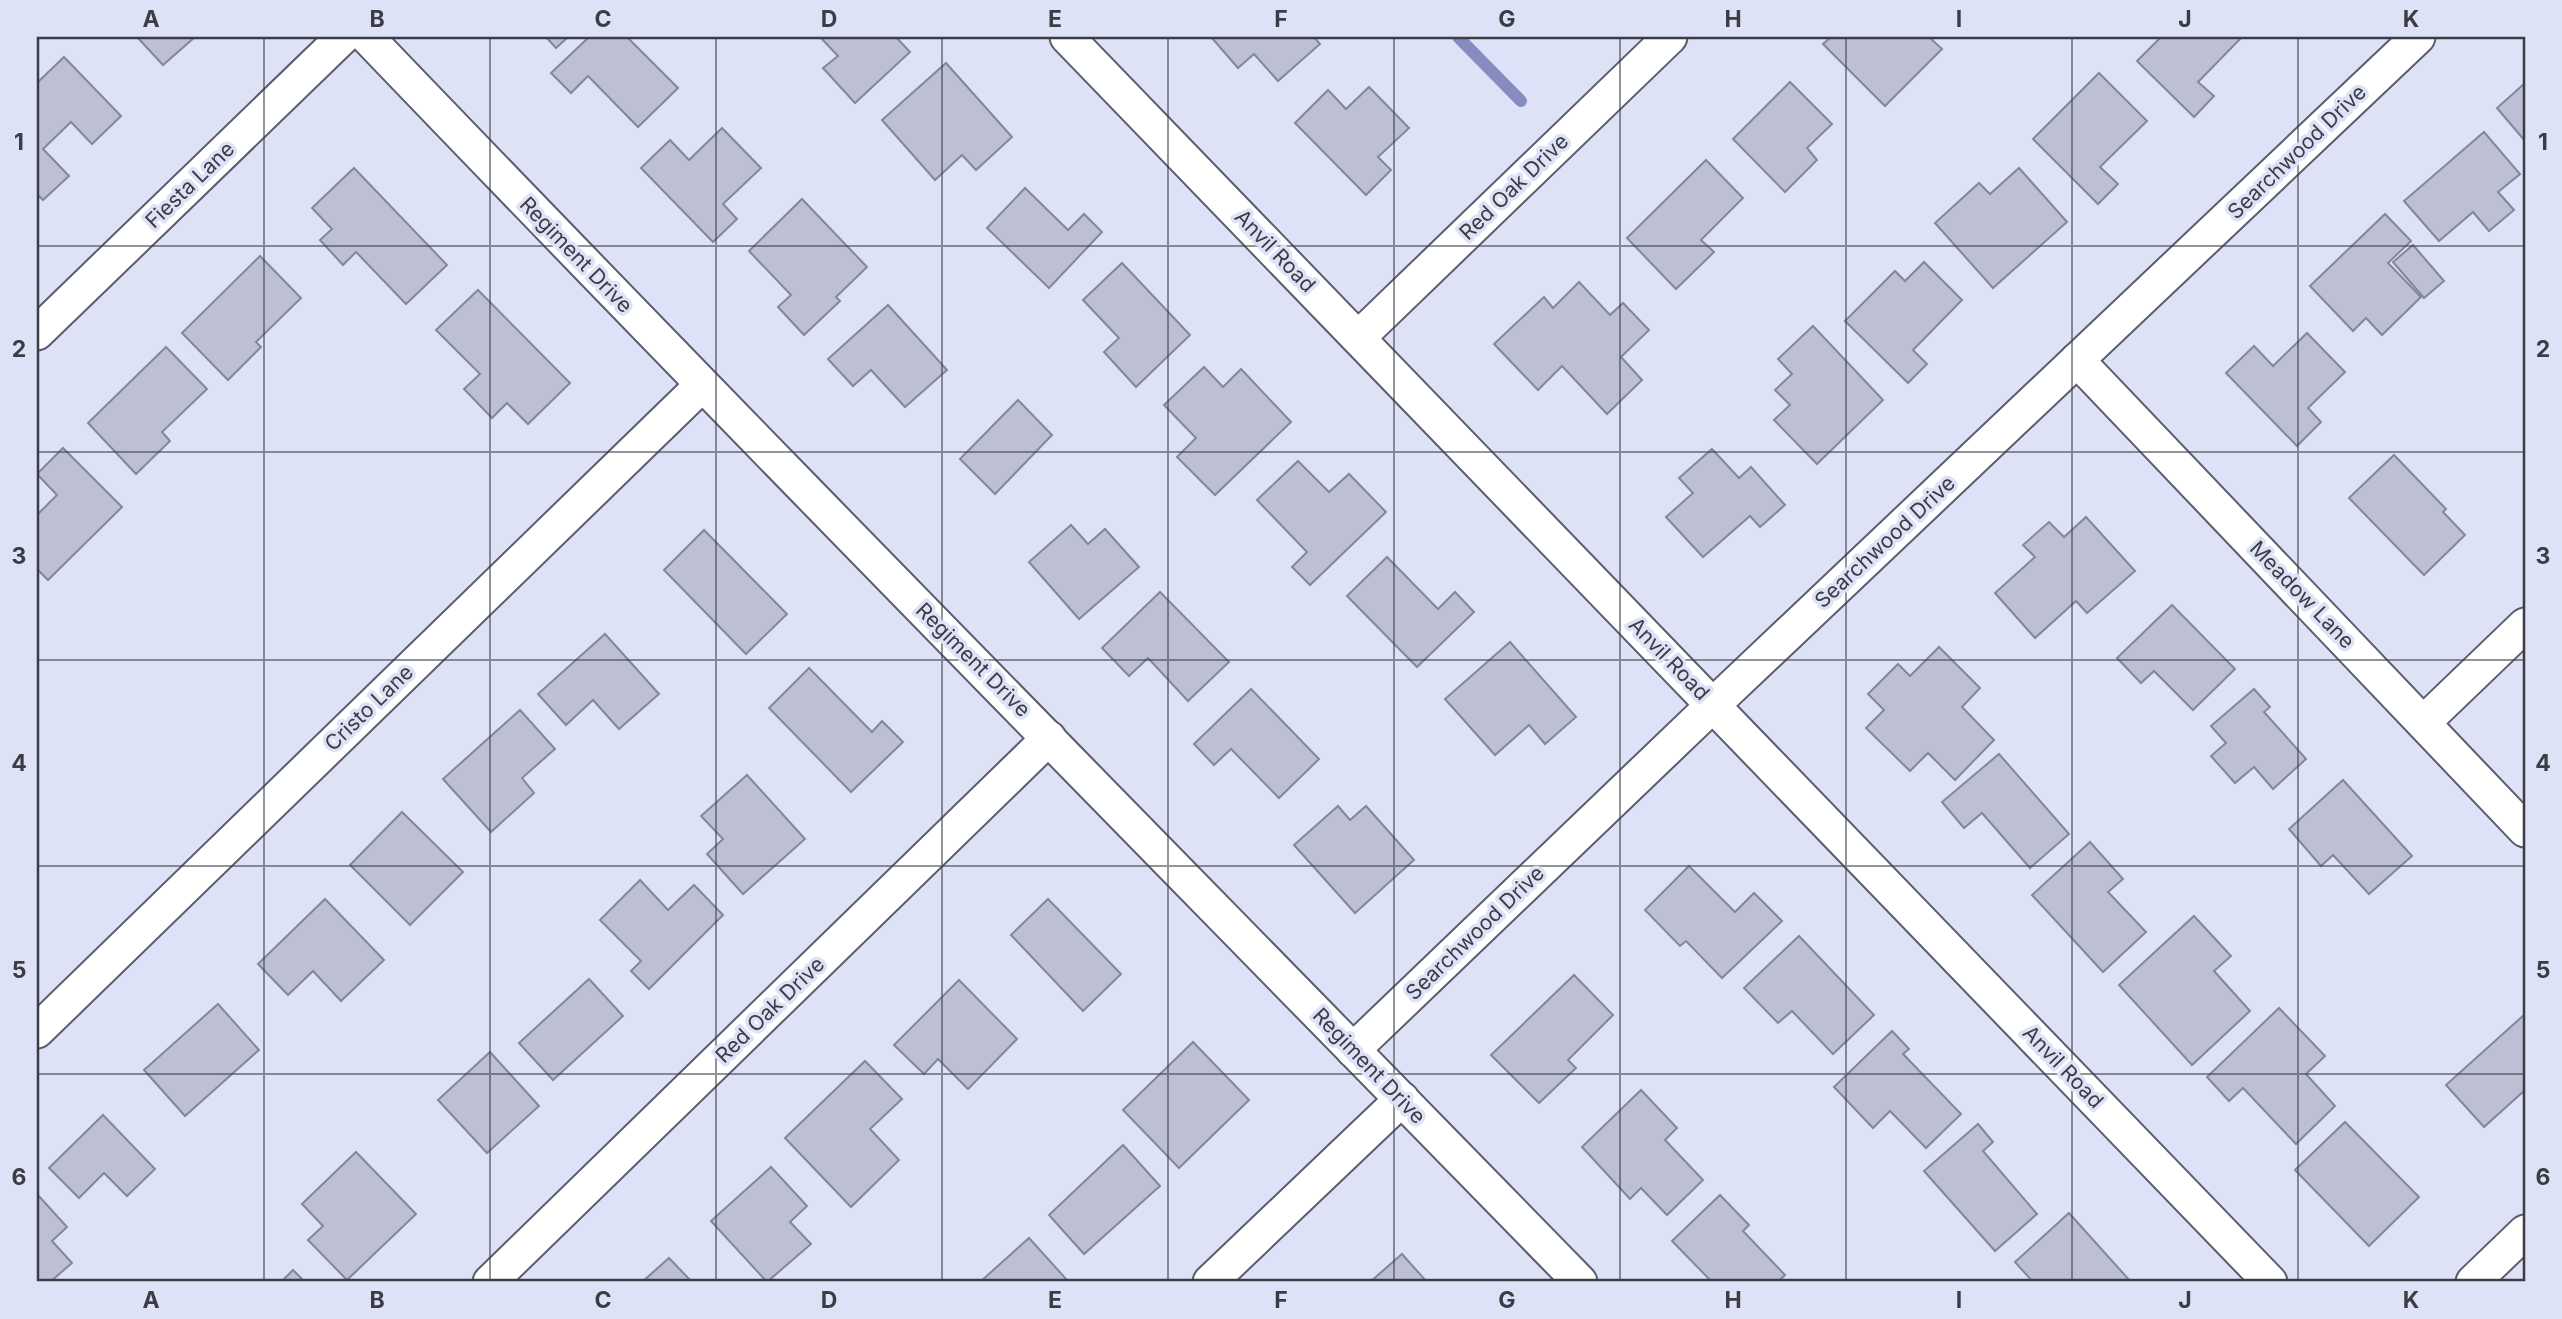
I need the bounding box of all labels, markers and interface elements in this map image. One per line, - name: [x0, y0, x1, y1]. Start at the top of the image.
- text: A: [142, 5, 160, 33]
- text: B: [369, 5, 385, 33]
- text: C: [594, 5, 612, 33]
- text: D: [821, 5, 837, 33]
- text: E: [1048, 5, 1062, 33]
- text: F: [1274, 5, 1288, 33]
- text: G: [1498, 5, 1516, 33]
- text: H: [1724, 5, 1742, 33]
- text: I: [1956, 5, 1962, 33]
- text: J: [2178, 5, 2192, 33]
- text: K: [2403, 5, 2419, 33]
- street label: Searchwood Drive: [2222, 79, 2371, 224]
- text: 1: [14, 128, 24, 156]
- street label: Red Oak Drive: [1454, 128, 1573, 245]
- text: 1: [2538, 128, 2548, 156]
- street label: Fiesta Lane: [140, 136, 239, 233]
- street label: Regiment Drive: [515, 192, 638, 318]
- street label: Anvil Road: [1230, 204, 1321, 297]
- text: 2: [12, 335, 26, 363]
- text: 2: [2536, 335, 2550, 363]
- street label: Searchwood Drive: [1809, 470, 1960, 613]
- street label: Meadow Lane: [2245, 536, 2360, 654]
- text: 3: [12, 542, 26, 570]
- text: 3: [2536, 542, 2550, 570]
- street label: Regiment Drive: [911, 597, 1036, 722]
- street label: Anvil Road: [1624, 612, 1715, 705]
- street label: Cristo Lane: [319, 659, 418, 756]
- text: 4: [11, 749, 27, 777]
- text: 4: [2535, 749, 2551, 777]
- street label: Searchwood Drive: [1400, 860, 1549, 1005]
- street label: Red Oak Drive: [710, 951, 829, 1068]
- text: 5: [12, 956, 26, 984]
- text: 5: [2536, 956, 2550, 984]
- street label: Regiment Drive: [1308, 1003, 1431, 1129]
- street label: Anvil Road: [2018, 1020, 2109, 1113]
- text: 6: [12, 1163, 26, 1191]
- text: 6: [2536, 1163, 2550, 1191]
- text: A: [142, 1286, 160, 1314]
- text: B: [369, 1286, 385, 1314]
- text: C: [594, 1286, 612, 1314]
- text: D: [821, 1286, 837, 1314]
- text: E: [1048, 1286, 1062, 1314]
- text: F: [1274, 1286, 1288, 1314]
- text: G: [1498, 1286, 1516, 1314]
- text: H: [1724, 1286, 1742, 1314]
- text: I: [1956, 1286, 1962, 1314]
- text: J: [2178, 1286, 2192, 1314]
- text: K: [2403, 1286, 2419, 1314]

